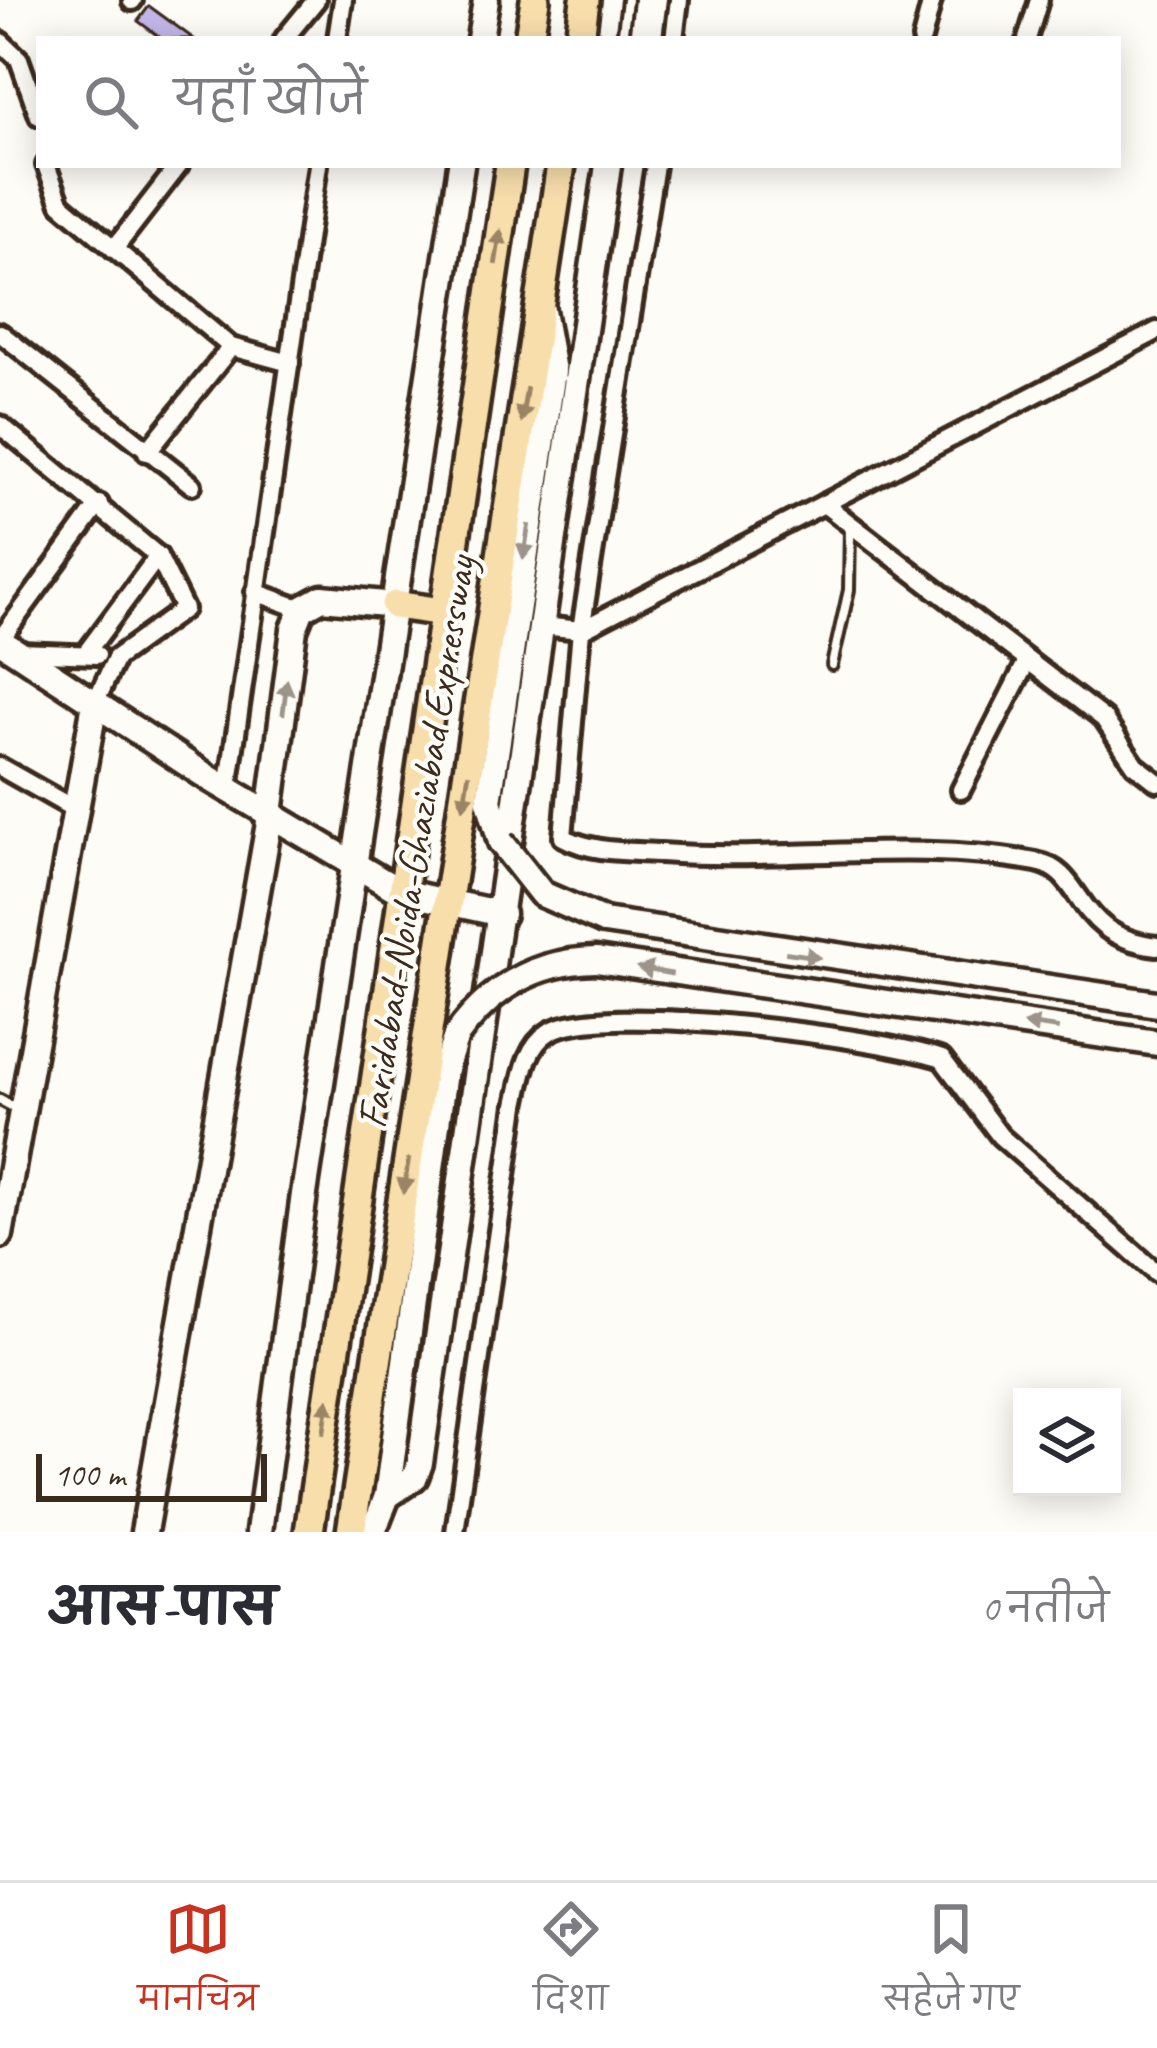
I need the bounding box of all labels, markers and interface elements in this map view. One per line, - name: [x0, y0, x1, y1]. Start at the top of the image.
- search box: [36, 36, 1121, 168]
- icon: search: [78, 69, 144, 135]
- text: यहाँ खोजें: [174, 71, 367, 128]
- one-way arrow: [489, 228, 508, 266]
- one-way arrow: [515, 387, 533, 425]
- one-way arrow: [517, 524, 536, 561]
- street label: Faridabad-Noida-Ghaziabad Expressway: [345, 550, 488, 1132]
- one-way arrow: [276, 678, 295, 715]
- one-way arrow: [456, 773, 475, 810]
- one-way arrow: [784, 945, 822, 964]
- one-way arrow: [636, 961, 674, 979]
- one-way arrow: [1022, 1017, 1059, 1036]
- one-way arrow: [396, 1158, 415, 1195]
- map controls: [1013, 1388, 1121, 1496]
- button: layers: [1013, 1388, 1121, 1496]
- one-way arrow: [317, 1397, 336, 1434]
- scale bar: [36, 1448, 267, 1501]
- text: 100 m: [54, 1454, 125, 1496]
- text: आस-पास: [48, 1575, 277, 1639]
- text: 0 नतीजे: [981, 1584, 1109, 1633]
- tab: मानचित्र: [137, 1896, 258, 2035]
- tab: दिशा: [533, 1896, 608, 2035]
- tab: सहेजे गए: [883, 1896, 1020, 2035]

